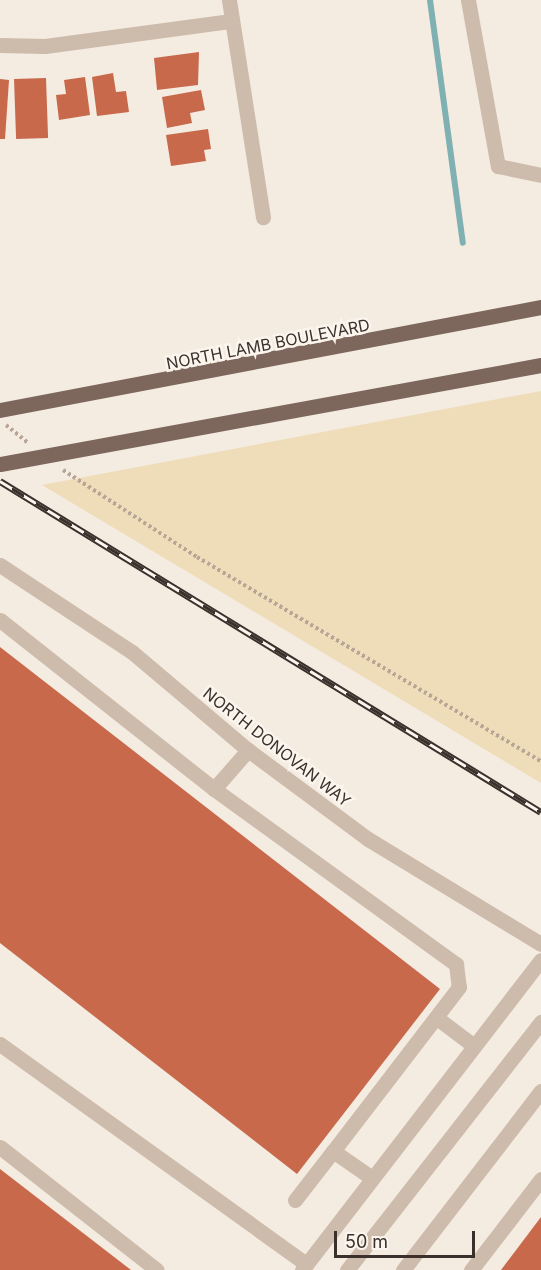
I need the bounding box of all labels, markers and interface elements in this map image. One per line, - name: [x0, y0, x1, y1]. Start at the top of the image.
- street label: NORTH LAMB BOULEVARD: [165, 315, 371, 373]
- street label: NORTH DONOVAN WAY: [199, 683, 355, 811]
- scale bar: [337, 1219, 478, 1257]
- text: 50 m: [345, 1231, 388, 1252]

